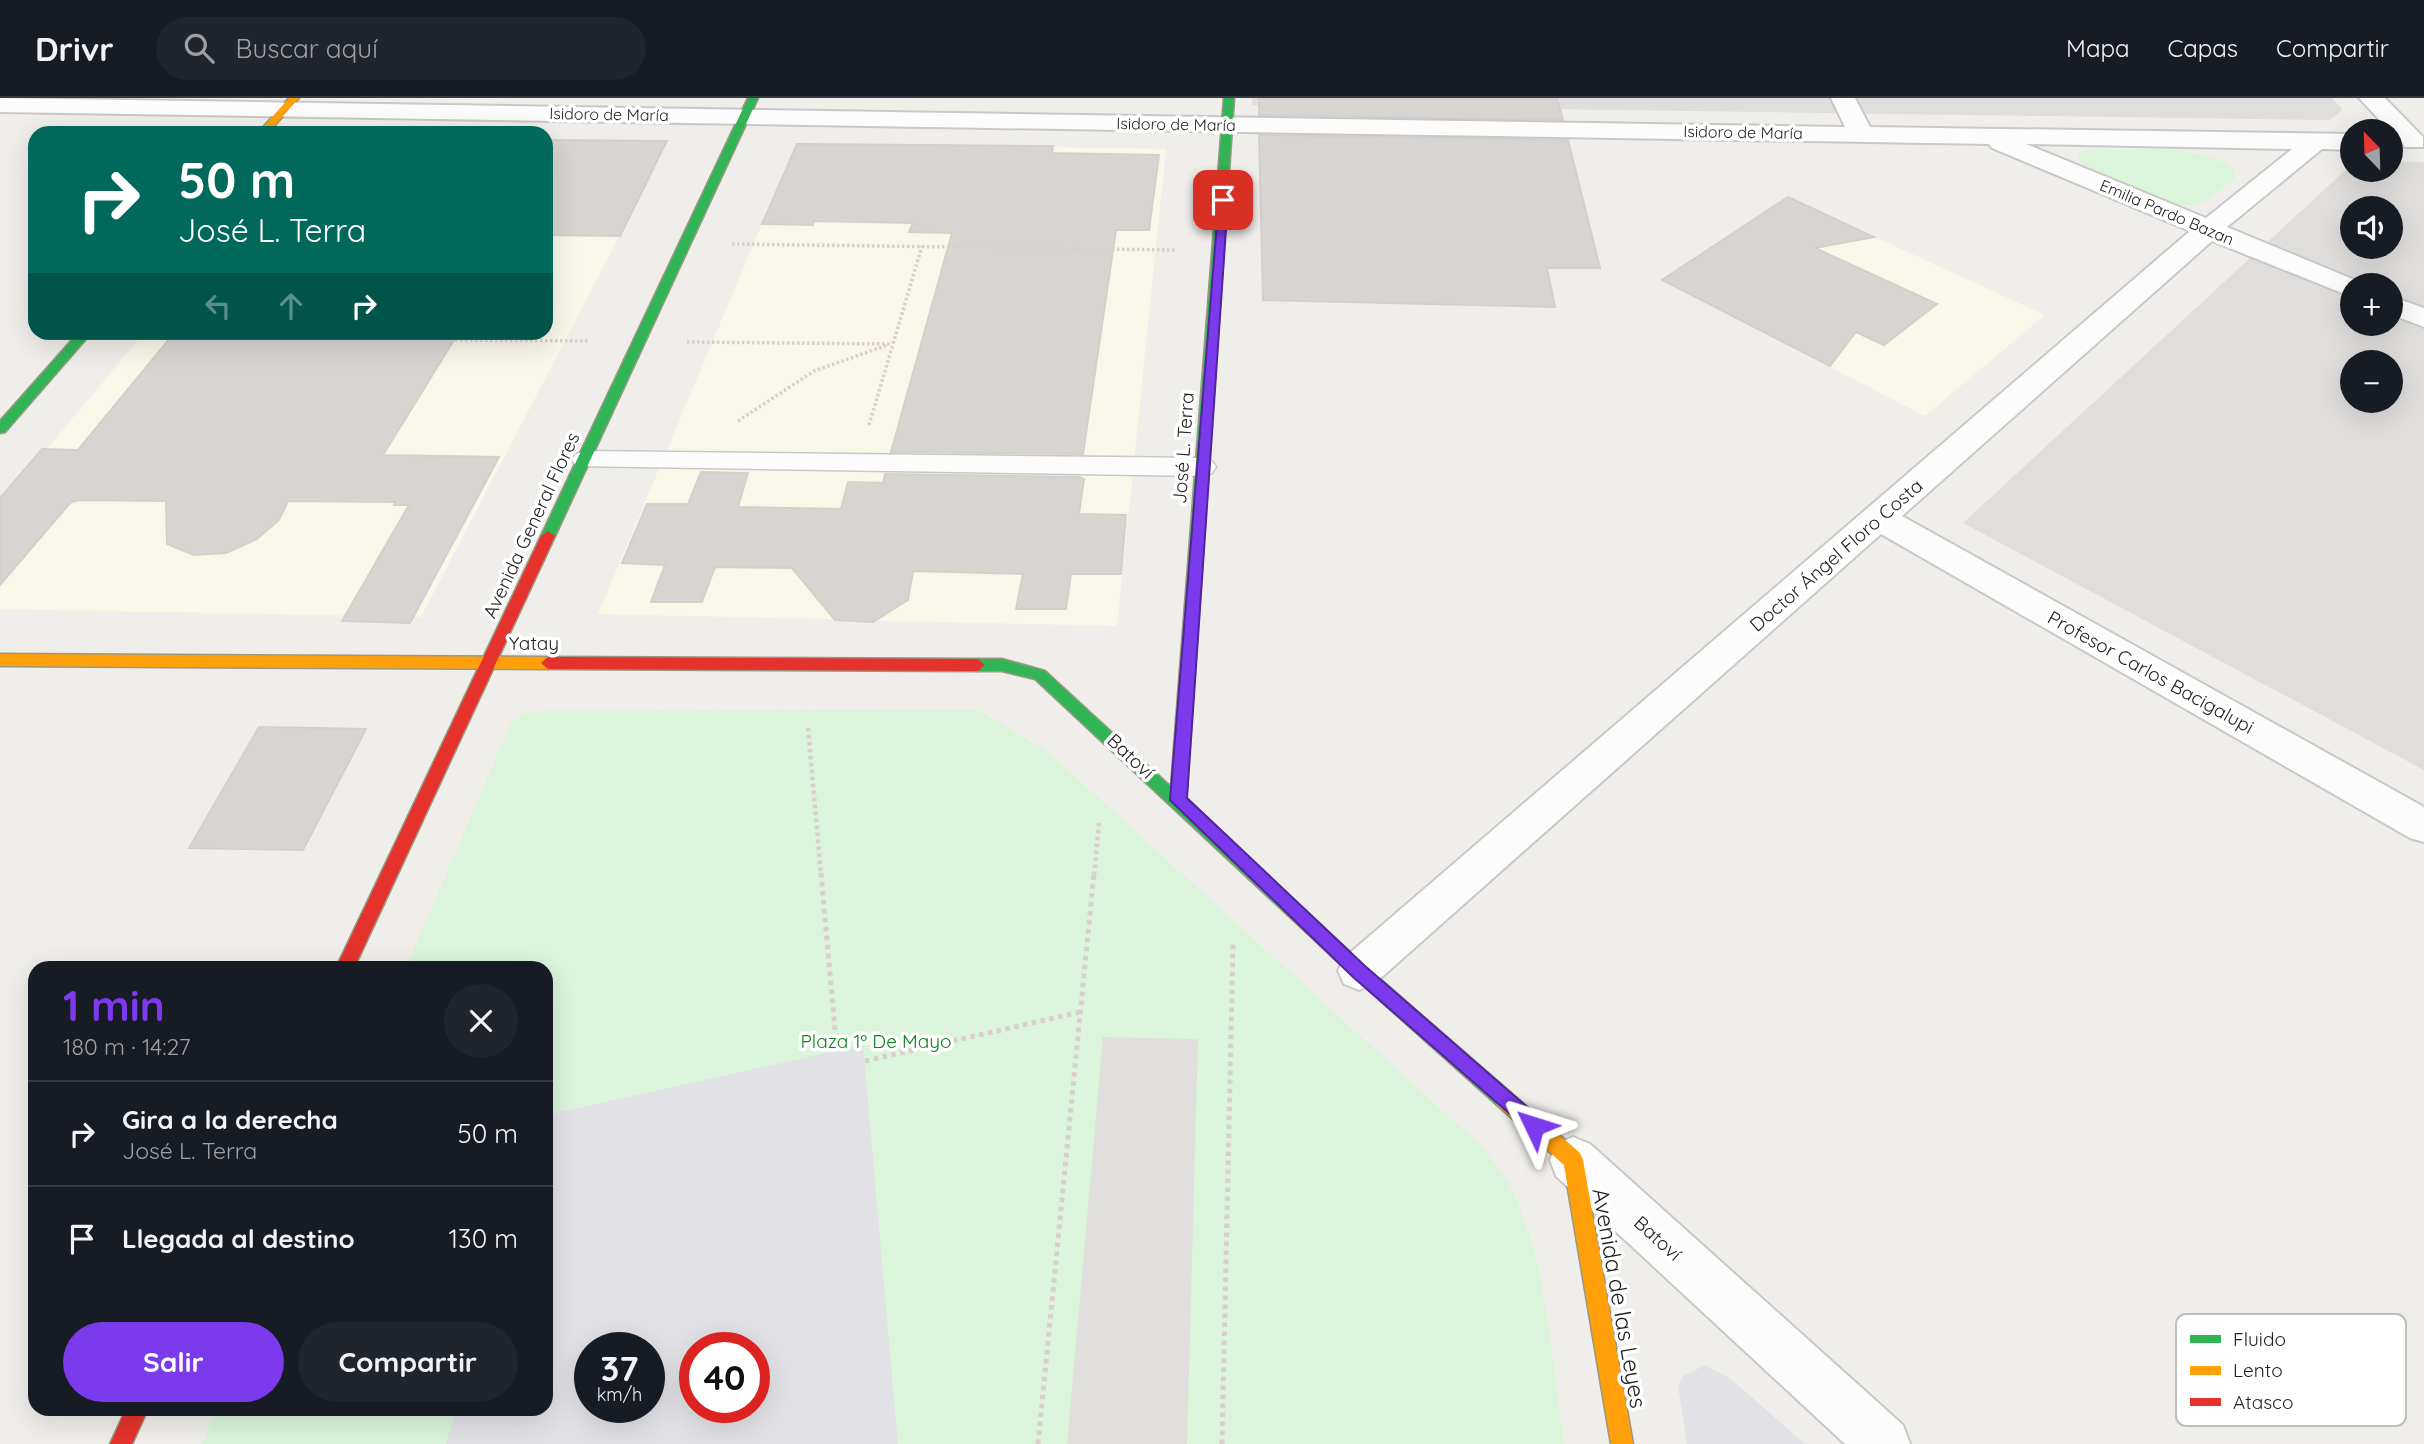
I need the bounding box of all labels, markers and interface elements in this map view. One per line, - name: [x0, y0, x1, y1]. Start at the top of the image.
- search box: [156, 17, 646, 80]
- text: Drivr: [35, 28, 114, 69]
- icon: search: [180, 29, 218, 67]
- text: Buscar aquí: [236, 32, 378, 65]
- text: Mapa: [2066, 33, 2130, 63]
- text: Capas: [2168, 33, 2238, 63]
- text: Compartir: [2276, 33, 2389, 63]
- street label: Isidoro de María: [549, 103, 669, 125]
- street label: Isidoro de María: [1116, 113, 1236, 135]
- north arrow: [2340, 119, 2403, 182]
- map controls: [2340, 119, 2403, 413]
- street label: Isidoro de María: [1683, 121, 1803, 143]
- text: 50 m: [178, 149, 295, 210]
- icon: right: [63, 154, 154, 245]
- pin: [1193, 170, 1253, 230]
- street label: Emilia Pardo Bazan: [2097, 175, 2237, 249]
- icon: arrive: [1204, 181, 1242, 219]
- button: sound: [2340, 196, 2403, 259]
- text: José L. Terra: [178, 210, 366, 250]
- button: +: [2340, 273, 2403, 336]
- icon: left: [199, 287, 237, 325]
- icon: ahead: [272, 287, 310, 325]
- icon: right: [345, 287, 383, 325]
- button: −: [2340, 350, 2403, 413]
- street label: José L. Terra: [1167, 391, 1199, 505]
- street label: Avenida General Flores: [477, 428, 585, 622]
- street label: Doctor Ángel Floro Costa: [1745, 473, 1927, 637]
- street label: Profesor Carlos Bacigalupi: [2044, 605, 2258, 739]
- street label: Yatay: [509, 631, 559, 655]
- street label: Batoví: [1102, 728, 1160, 784]
- text: 1 min: [63, 979, 165, 1032]
- button: close: [444, 984, 518, 1058]
- park label: Plaza 1º De Mayo: [801, 1029, 952, 1053]
- text: 180 m · 14:27: [63, 1032, 191, 1061]
- position arrow: [1497, 1089, 1571, 1163]
- text: Gira a la derecha: [122, 1103, 338, 1136]
- icon: right: [63, 1115, 101, 1153]
- text: 50 m: [458, 1117, 518, 1150]
- text: José L. Terra: [122, 1136, 257, 1165]
- street label: Avenida de las Leyes: [1586, 1186, 1654, 1410]
- street label: Batoví: [1629, 1210, 1687, 1266]
- icon: arrive: [63, 1220, 101, 1258]
- text: Llegada al destino: [122, 1222, 355, 1255]
- text: 130 m: [448, 1222, 518, 1255]
- legend: [2176, 1314, 2406, 1426]
- button: Salir: [63, 1322, 284, 1402]
- button: Compartir: [298, 1322, 518, 1402]
- text: Fluido: [2233, 1327, 2286, 1351]
- speed limit sign: 40: [679, 1332, 770, 1423]
- text: 37: [600, 1346, 639, 1390]
- text: Lento: [2233, 1358, 2283, 1382]
- text: km/h: [597, 1383, 642, 1406]
- text: Atasco: [2233, 1390, 2293, 1414]

